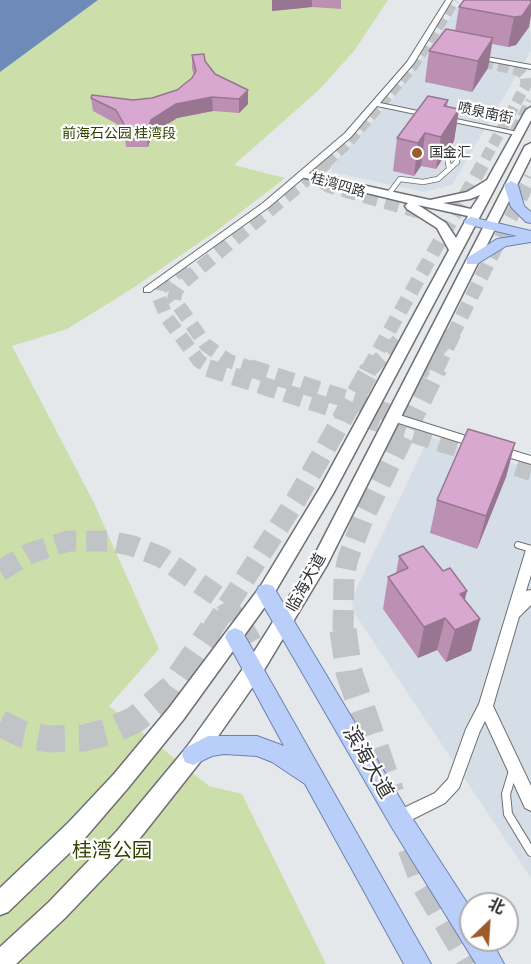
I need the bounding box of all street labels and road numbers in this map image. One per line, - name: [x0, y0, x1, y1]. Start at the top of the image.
- street label: 喷泉南街: [456, 100, 514, 128]
- street label: 桂湾四路: [309, 170, 367, 202]
- street label: 临海大道: [283, 550, 331, 616]
- street label: 滨海大道: [337, 722, 397, 804]

